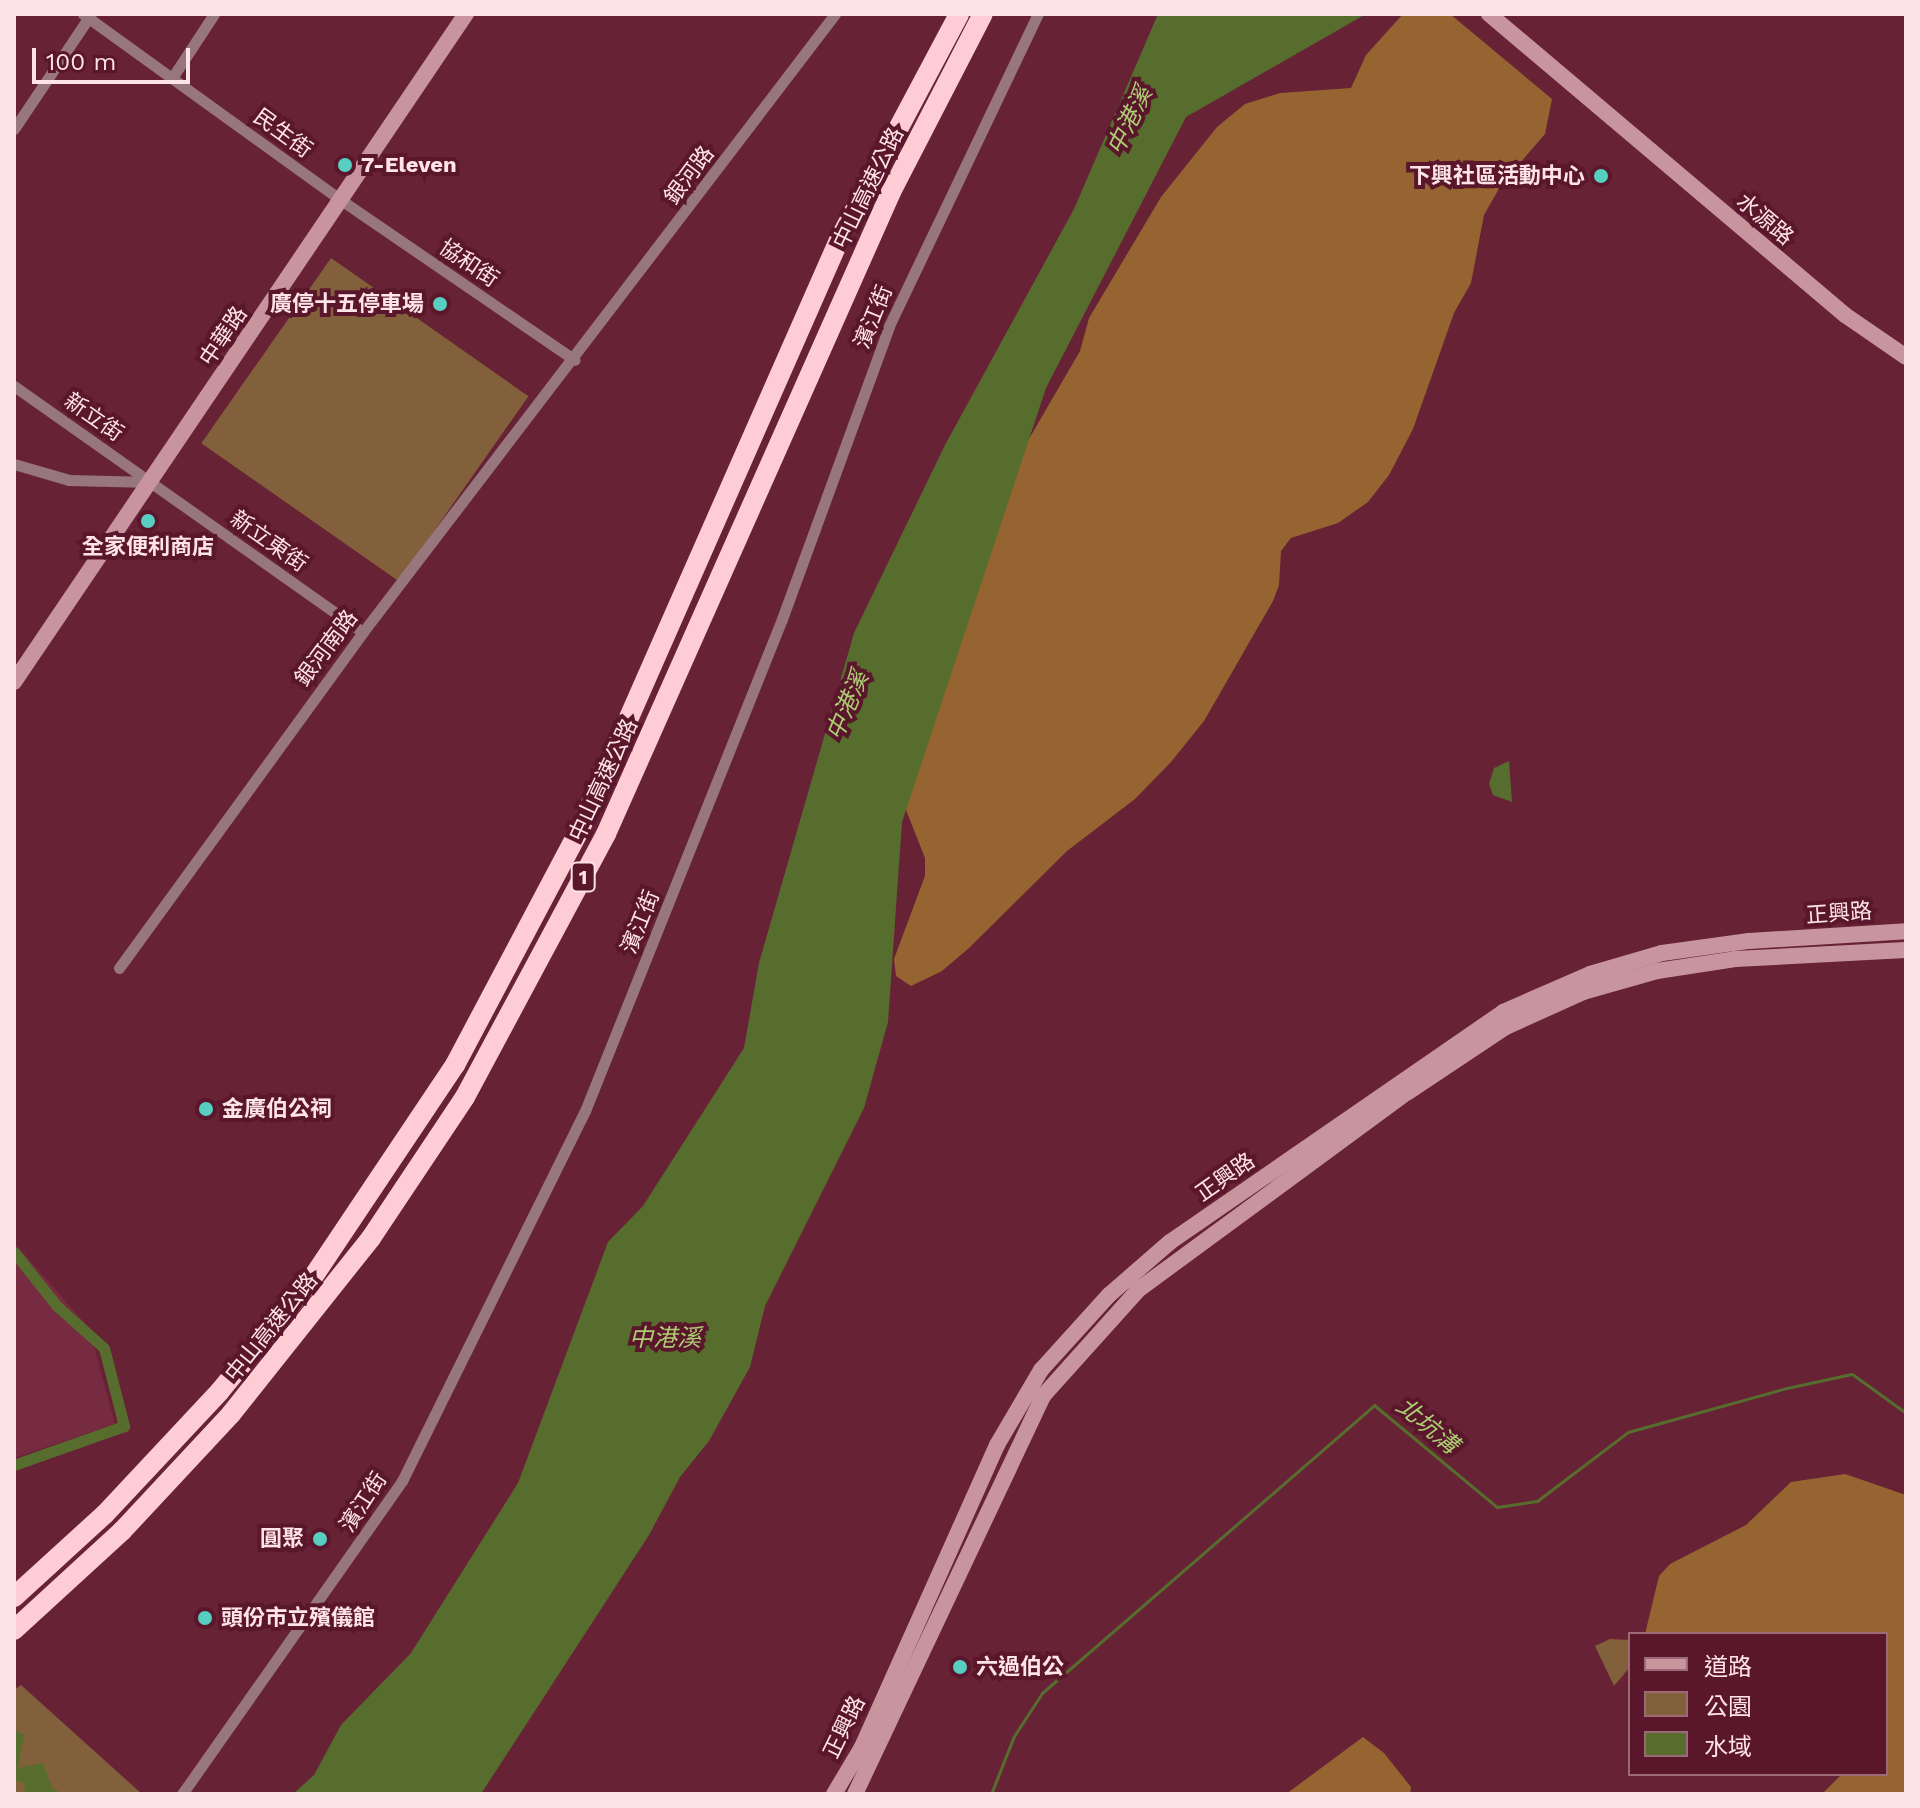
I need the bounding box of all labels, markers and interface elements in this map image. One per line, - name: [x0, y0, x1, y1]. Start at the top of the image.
- scale bar: [36, 32, 194, 82]
- text: 100 m: [46, 48, 116, 76]
- water label: 中港溪: [1101, 82, 1159, 160]
- street label: 民生街: [249, 103, 317, 163]
- street label: 中山高速公路: [827, 123, 909, 253]
- street label: 銀河路: [659, 141, 719, 209]
- place label: 7-Eleven: [361, 152, 457, 178]
- marker: 7-Eleven: [336, 156, 354, 174]
- place label: 下興社區活動中心: [1409, 163, 1585, 189]
- marker: 下興社區活動中心: [1592, 167, 1610, 185]
- street label: 水源路: [1731, 188, 1799, 250]
- street label: 協和街: [434, 234, 504, 292]
- street label: 濱江街: [848, 281, 898, 353]
- place label: 廣停十五停車場: [270, 291, 424, 317]
- marker: 廣停十五停車場: [431, 295, 449, 313]
- street label: 中華路: [194, 301, 252, 371]
- street label: 新立街: [59, 387, 129, 447]
- street label: 新立東街: [225, 505, 313, 577]
- marker: 全家便利商店: [139, 512, 157, 530]
- place label: 全家便利商店: [82, 534, 214, 560]
- street label: 銀河南路: [289, 605, 363, 691]
- water label: 中港溪: [821, 667, 875, 745]
- street label: 中山高速公路: [563, 715, 643, 845]
- road number: 1: [569, 861, 597, 893]
- street label: 濱江街: [615, 886, 665, 958]
- street label: 正興路: [1805, 898, 1873, 928]
- place label: 金廣伯公祠: [222, 1096, 332, 1122]
- marker: 金廣伯公祠: [197, 1100, 215, 1118]
- street label: 正興路: [1190, 1147, 1260, 1207]
- street label: 中山高速公路: [219, 1267, 323, 1387]
- water label: 中港溪: [629, 1325, 701, 1353]
- water label: 北坑溝: [1390, 1392, 1464, 1460]
- street label: 濱江街: [334, 1467, 392, 1537]
- place label: 圓聚: [260, 1526, 304, 1552]
- marker: 圓聚: [311, 1530, 329, 1548]
- place label: 頭份市立殯儀館: [221, 1605, 375, 1631]
- marker: 頭份市立殯儀館: [196, 1609, 214, 1627]
- legend: [1628, 1632, 1888, 1776]
- text: 道路: [1704, 1653, 1752, 1681]
- place label: 六過伯公: [976, 1654, 1064, 1680]
- marker: 六過伯公: [951, 1658, 969, 1676]
- street label: 正興路: [818, 1692, 870, 1762]
- text: 公園: [1704, 1693, 1752, 1721]
- text: 水域: [1704, 1733, 1752, 1761]

